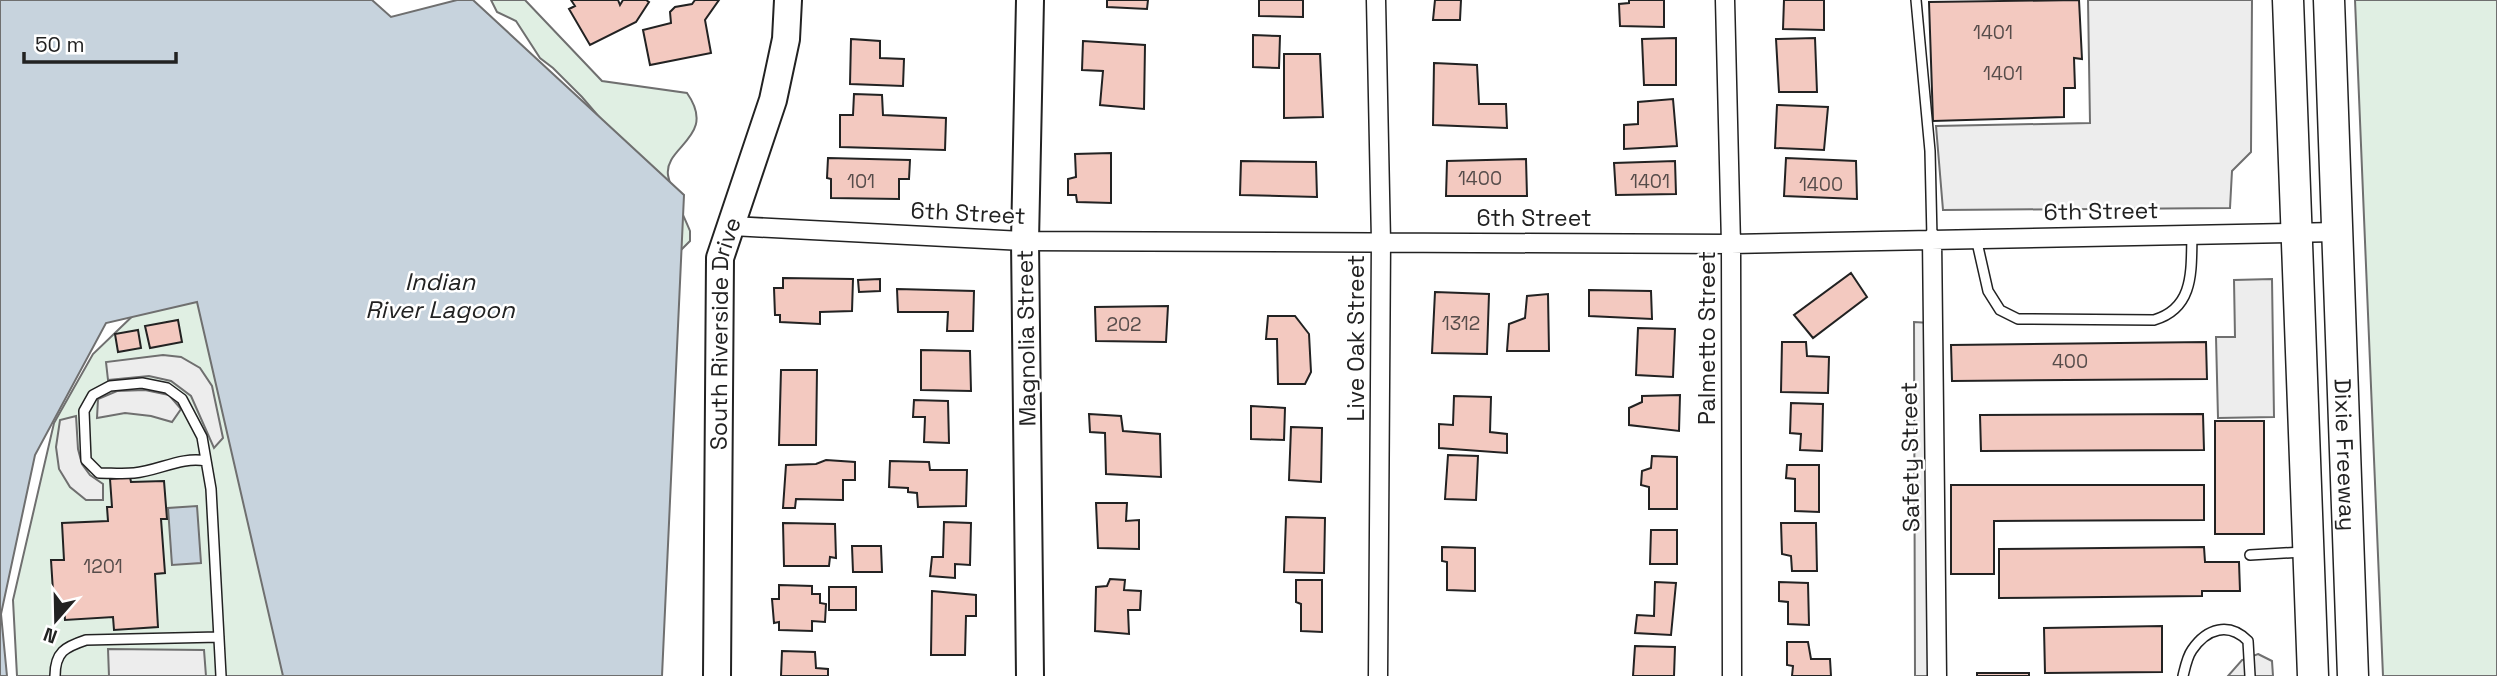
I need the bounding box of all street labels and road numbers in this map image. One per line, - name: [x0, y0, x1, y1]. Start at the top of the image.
- street label: 6th Street: [910, 195, 1026, 231]
- street label: 6th Street: [2043, 195, 2159, 227]
- street label: 6th Street: [1477, 203, 1591, 233]
- street label: South Riverside Drive: [704, 213, 748, 450]
- street label: Magnolia Street: [1009, 249, 1043, 427]
- street label: Palmetto Street: [1692, 251, 1722, 425]
- street label: Live Oak Street: [1341, 255, 1371, 421]
- street label: Dixie Freeway: [2327, 378, 2363, 532]
- street label: Safety Street: [1894, 382, 1926, 532]

